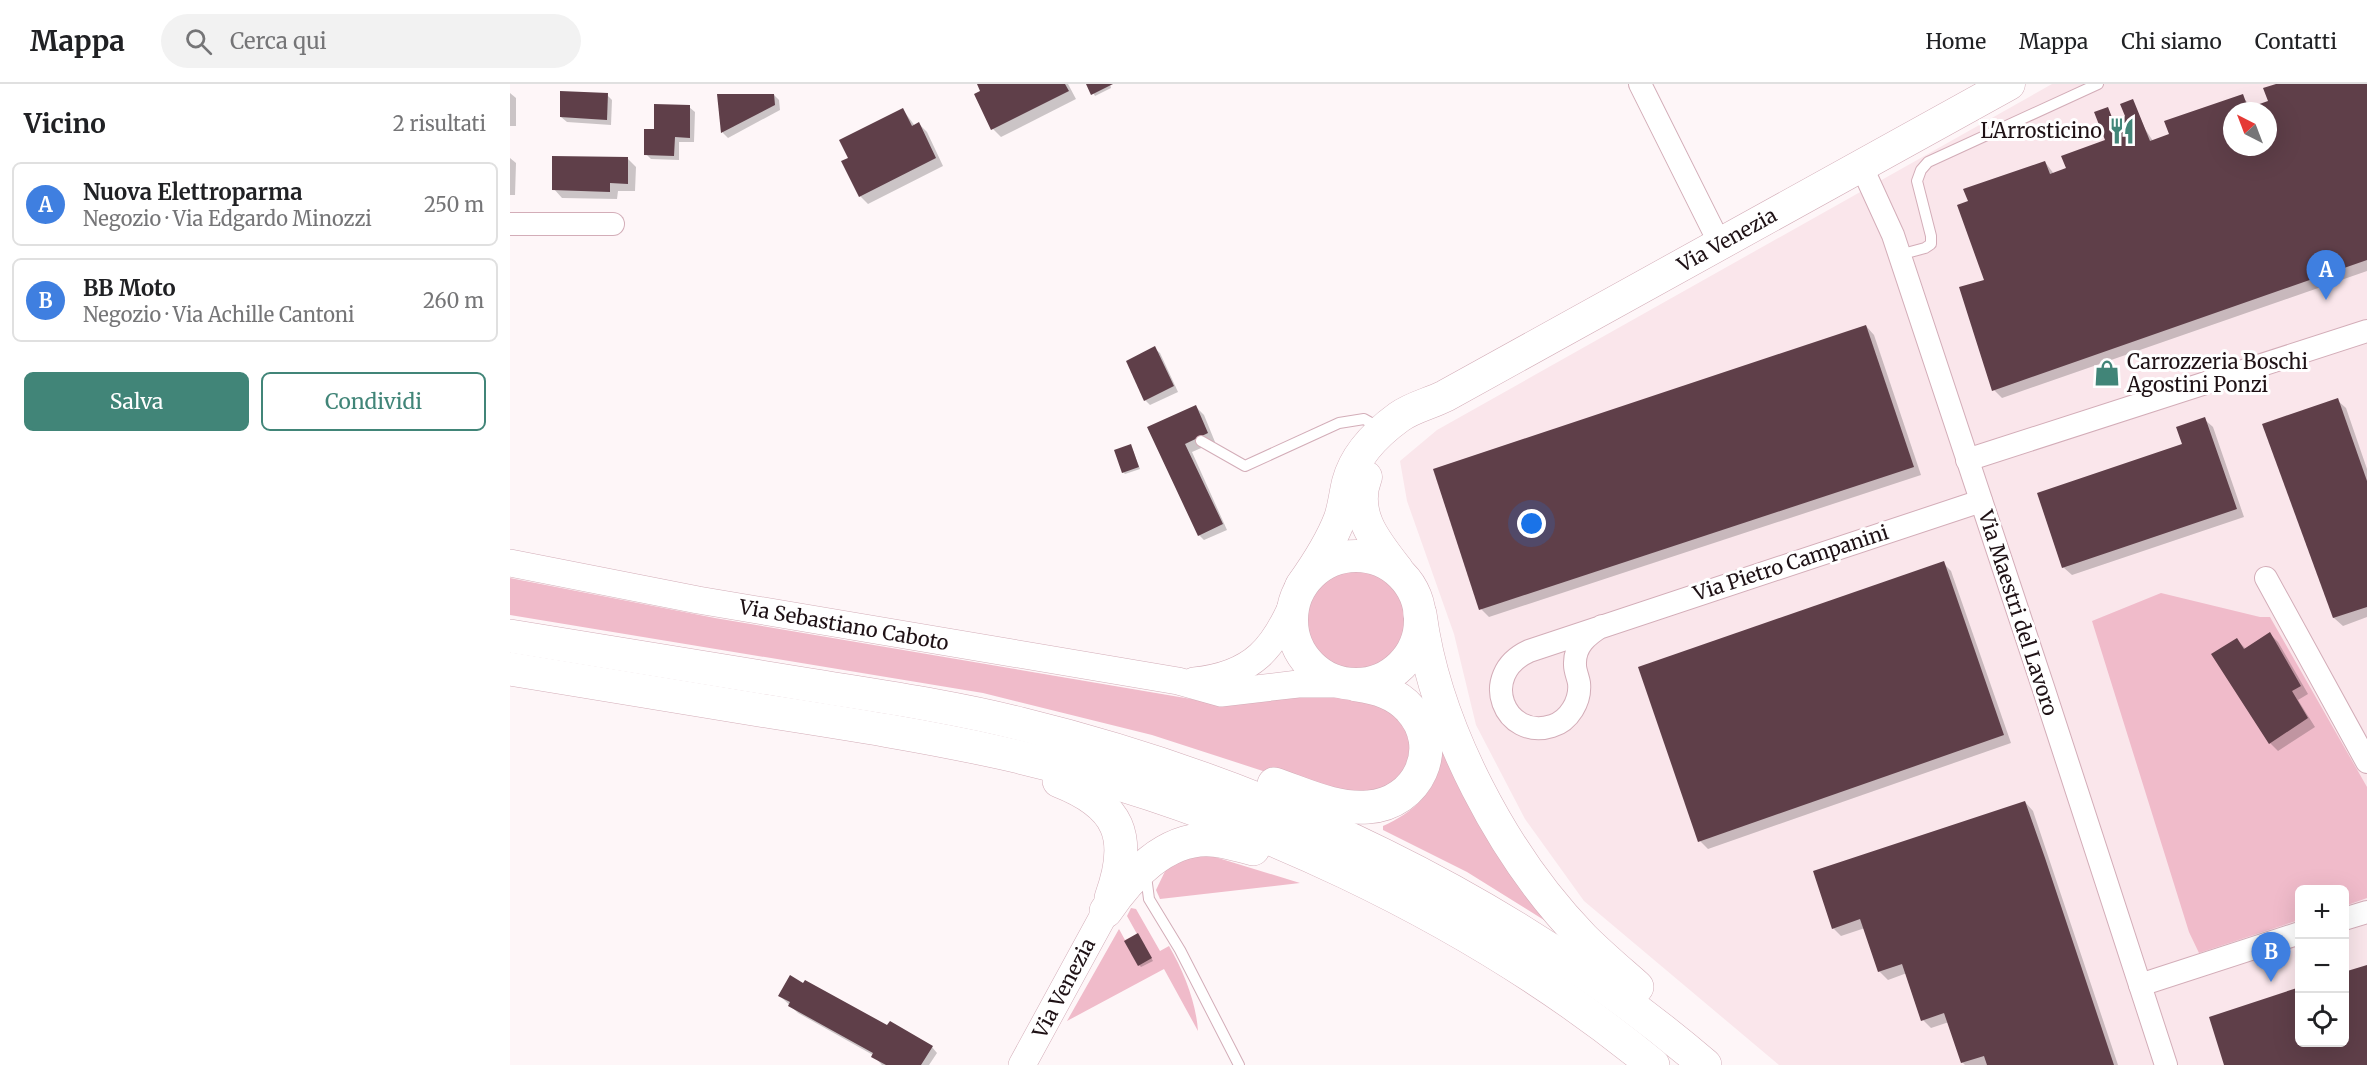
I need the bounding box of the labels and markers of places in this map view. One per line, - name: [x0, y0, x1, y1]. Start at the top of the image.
- restaurant icon: L'Arrosticino: [2107, 116, 2137, 146]
- place label: L'Arrosticino: [1981, 118, 2102, 143]
- pin: A: [2306, 250, 2346, 300]
- place label: Carrozzeria Boschi Agostini Ponzi: [2126, 349, 2308, 397]
- shop icon: Carrozzeria Boschi Agostini Ponzi: [2092, 358, 2122, 388]
- pin: B: [2252, 932, 2290, 982]

